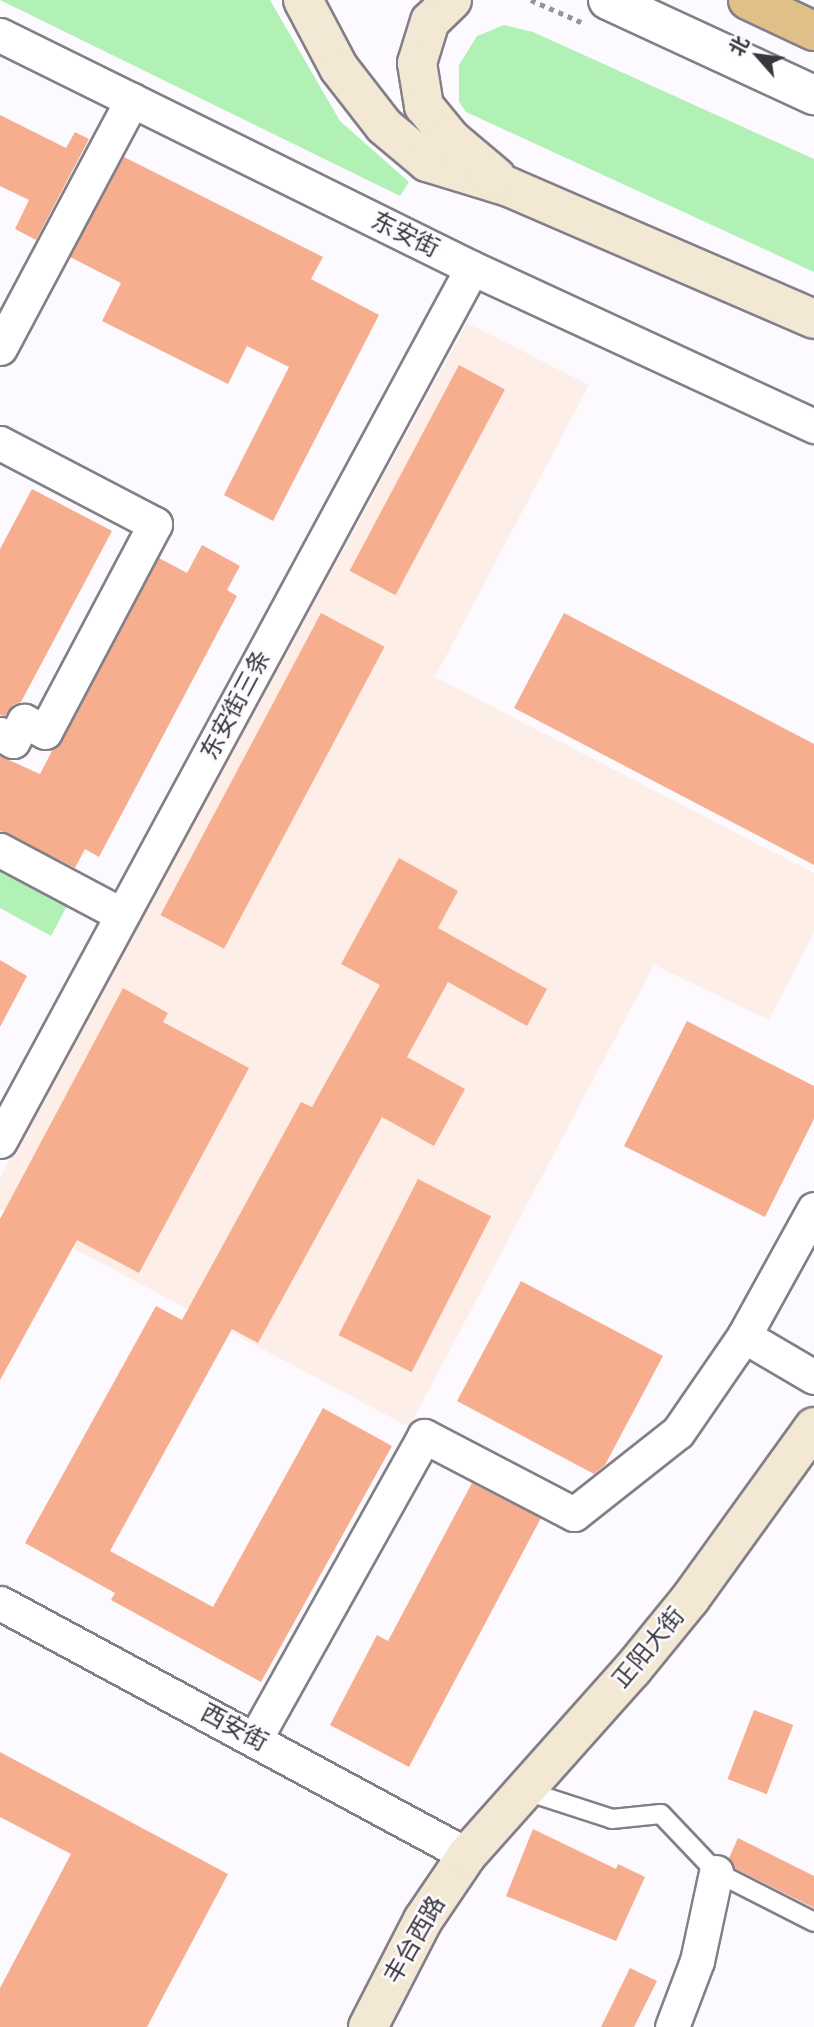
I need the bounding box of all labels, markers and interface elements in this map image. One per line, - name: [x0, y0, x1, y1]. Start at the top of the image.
- north arrow: [723, 21, 793, 91]
- text: 北: [725, 33, 753, 59]
- street label: 东安街: [366, 206, 444, 264]
- street label: 东安街三条: [195, 645, 277, 765]
- street label: 正阳大街: [607, 1602, 691, 1694]
- street label: 西安街: [195, 1698, 273, 1758]
- street label: 丰台西路: [379, 1891, 451, 1989]

